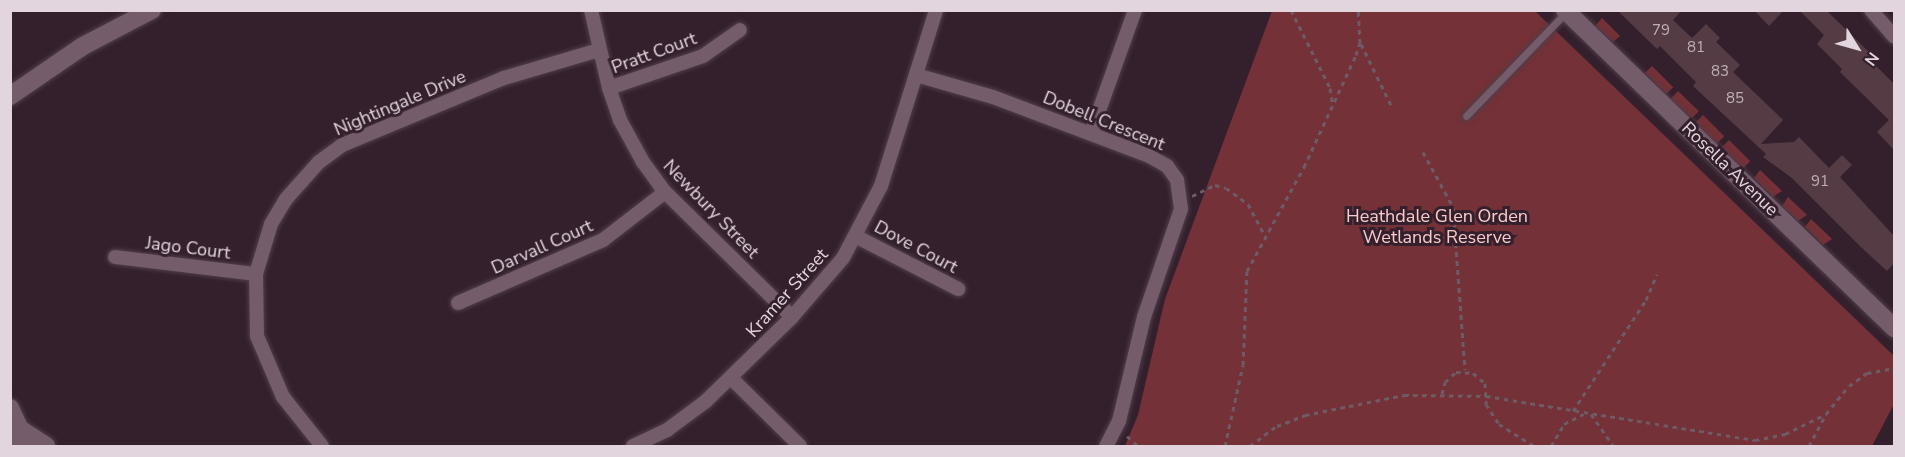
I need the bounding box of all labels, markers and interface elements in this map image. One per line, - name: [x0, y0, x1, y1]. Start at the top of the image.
- north arrow: [1827, 18, 1887, 78]
- house number: 79: [1652, 22, 1670, 40]
- street label: Pratt Court: [609, 28, 699, 78]
- house number: 81: [1687, 39, 1705, 57]
- text: N: [1859, 47, 1884, 70]
- house number: 83: [1711, 63, 1729, 81]
- street label: Nightingale Drive: [331, 65, 469, 141]
- street label: Dobell Crescent: [1040, 87, 1168, 155]
- house number: 85: [1726, 90, 1744, 108]
- street label: Rosella Avenue: [1677, 117, 1783, 221]
- street label: Newbury Street: [659, 155, 763, 263]
- house number: 91: [1811, 173, 1829, 191]
- park label: Heathdale Glen Orden Wetlands Reserve: [1346, 206, 1528, 248]
- street label: Darvall Court: [488, 215, 596, 279]
- street label: Dove Court: [871, 216, 961, 278]
- street label: Jago Court: [144, 232, 232, 264]
- street label: Kramer Street: [741, 244, 833, 342]

